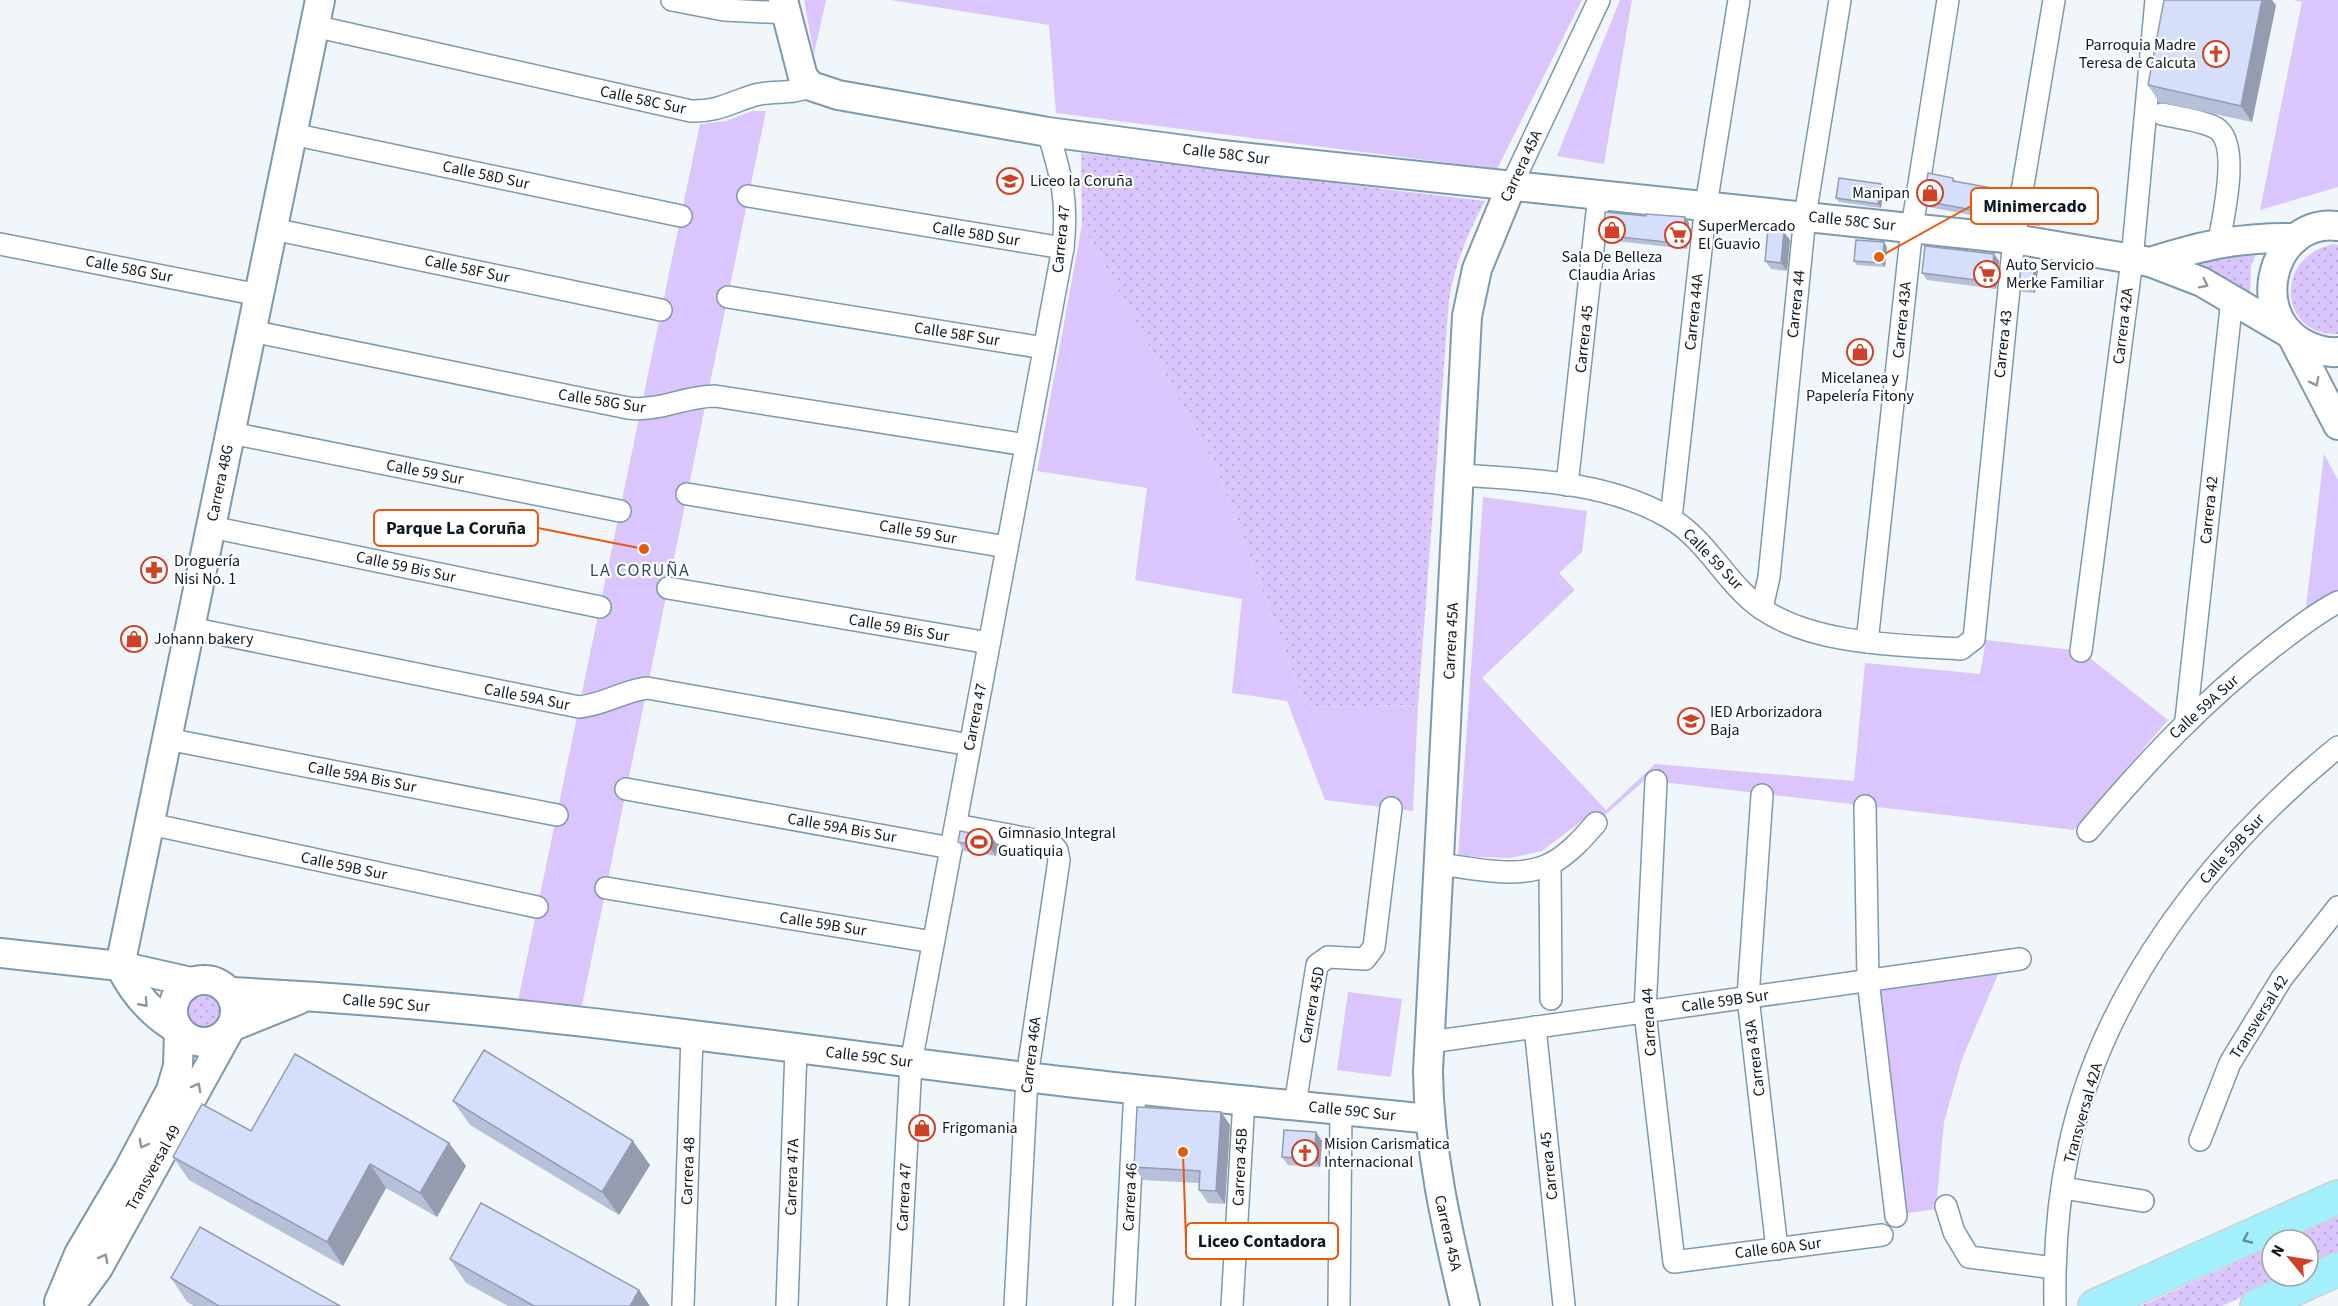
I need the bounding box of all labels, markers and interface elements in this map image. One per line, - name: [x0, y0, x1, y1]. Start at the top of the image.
- place label: Parroquia Madre Teresa de Calcuta: [2079, 34, 2196, 74]
- church icon: Parroquia Madre Teresa de Calcuta: [2201, 39, 2231, 69]
- street label: Calle 58C Sur: [598, 80, 689, 120]
- street label: Carrera 45A: [1495, 126, 1547, 206]
- street label: Calle 58C Sur: [1181, 138, 1271, 170]
- street label: Calle 58D Sur: [441, 155, 532, 195]
- school or university icon: Liceo la Coruña: [995, 166, 1025, 196]
- place label: Liceo la Coruña: [1030, 170, 1133, 192]
- shop icon: Manipan: [1915, 178, 1945, 208]
- place label: Manipan: [1852, 182, 1910, 204]
- callout: Minimercado: [1971, 188, 2098, 224]
- text: Minimercado: [1983, 194, 2087, 219]
- street label: Carrera 47: [1046, 204, 1076, 274]
- street label: Calle 58C Sur: [1807, 205, 1897, 237]
- shop icon: Sala De Belleza Claudia Arias: [1597, 215, 1627, 245]
- place label: SuperMercado El Guavio: [1698, 215, 1795, 255]
- street label: Calle 58D Sur: [931, 216, 1022, 252]
- supermarket icon: SuperMercado El Guavio: [1663, 220, 1693, 250]
- place label: Sala De Belleza Claudia Arias: [1562, 246, 1662, 286]
- street label: Calle 58F Sur: [422, 249, 512, 289]
- street label: Calle 58G Sur: [84, 250, 175, 288]
- place label: Auto Servicio Merke Familiar: [2006, 254, 2105, 294]
- supermarket icon: Auto Servicio Merke Familiar: [1972, 259, 2002, 289]
- street label: Carrera 44: [1781, 269, 1811, 339]
- street label: Carrera 44A: [1679, 272, 1709, 351]
- one-way arrow: [2198, 277, 2209, 288]
- street label: Carrera 43A: [1887, 280, 1917, 359]
- street label: Carrera 42A: [2107, 286, 2139, 366]
- street label: Carrera 45: [1569, 304, 1599, 374]
- street label: Carrera 43: [1988, 309, 2018, 379]
- street label: Calle 58F Sur: [913, 316, 1002, 352]
- shop icon: Micelanea y Papelería Fitony: [1845, 337, 1875, 367]
- place label: Micelanea y Papelería Fitony: [1806, 367, 1914, 407]
- one-way arrow: [2308, 375, 2320, 386]
- street label: Calle 58G Sur: [557, 383, 648, 419]
- street label: Carrera 48G: [201, 442, 239, 524]
- street label: Calle 59 Sur: [384, 454, 466, 490]
- street label: Carrera 42: [2194, 475, 2224, 545]
- callout: Parque La Coruña: [374, 510, 538, 546]
- street label: Calle 59 Sur: [877, 514, 959, 550]
- text: Parque La Coruña: [386, 516, 526, 541]
- street label: Calle 59 Sur: [1678, 523, 1748, 595]
- street label: Calle 59 Bis Sur: [354, 546, 458, 588]
- place label: Droguería Nisi No. 1: [174, 550, 240, 590]
- pharmacy icon: Droguería Nisi No. 1: [139, 555, 169, 585]
- district label: LA CORUÑA: [590, 558, 690, 583]
- street label: Carrera 45A: [1438, 602, 1464, 680]
- street label: Calle 59 Bis Sur: [847, 608, 951, 648]
- shop icon: Johann bakery: [119, 624, 149, 654]
- place label: Johann bakery: [154, 628, 254, 650]
- street label: Calle 59A Sur: [2164, 669, 2244, 744]
- street label: Calle 59A Sur: [482, 678, 572, 716]
- street label: Carrera 47: [958, 681, 992, 753]
- place label: IED Arborizadora Baja: [1710, 701, 1822, 741]
- school or university icon: IED Arborizadora Baja: [1676, 706, 1706, 736]
- street label: Calle 59A Bis Sur: [306, 756, 419, 798]
- street label: Calle 59A Bis Sur: [786, 808, 899, 848]
- street label: Calle 59B Sur: [2194, 809, 2270, 889]
- place label: Gimnasio Integral Guatiquia: [998, 822, 1116, 862]
- sports icon: Gimnasio Integral Guatiquia: [964, 827, 994, 857]
- street label: Calle 59B Sur: [299, 846, 390, 886]
- street label: Calle 59B Sur: [778, 906, 869, 942]
- street label: Carrera 45D: [1294, 964, 1330, 1046]
- street label: Transversal 42: [2224, 971, 2294, 1063]
- street label: Calle 59B Sur: [1680, 984, 1770, 1018]
- street label: Carrera 44: [1636, 987, 1662, 1057]
- street label: Calle 59C Sur: [341, 988, 431, 1018]
- one-way arrow: [137, 996, 148, 1007]
- street label: Carrera 46A: [1015, 1015, 1047, 1095]
- street label: Carrera 43A: [1739, 1018, 1771, 1098]
- street label: Calle 59C Sur: [824, 1041, 914, 1073]
- street label: Transversal 42A: [2058, 1060, 2108, 1166]
- one-way arrow: [190, 1083, 202, 1094]
- street label: Calle 59C Sur: [1307, 1095, 1397, 1127]
- shop icon: Frigomania: [907, 1113, 937, 1143]
- place label: Frigomania: [942, 1117, 1018, 1139]
- street label: Transversal 49: [120, 1121, 186, 1215]
- street label: Carrera 45B: [1227, 1128, 1253, 1206]
- street label: Carrera 45: [1534, 1131, 1564, 1201]
- place label: Mision Carismatica Internacional: [1324, 1133, 1450, 1173]
- street label: Carrera 48: [676, 1136, 700, 1206]
- one-way arrow: [139, 1138, 150, 1148]
- street label: Carrera 47A: [780, 1138, 804, 1216]
- church icon: Mision Carismatica Internacional: [1290, 1138, 1320, 1168]
- street label: Carrera 47: [891, 1162, 917, 1232]
- street label: Carrera 46: [1117, 1162, 1143, 1232]
- street label: Carrera 45A: [1429, 1193, 1467, 1273]
- callout: Liceo Contadora: [1186, 1223, 1338, 1259]
- north arrow: [2260, 1228, 2320, 1288]
- text: Liceo Contadora: [1198, 1229, 1326, 1254]
- street label: Calle 60A Sur: [1733, 1232, 1823, 1264]
- one-way arrow: [2242, 1232, 2253, 1244]
- text: N: [2266, 1241, 2290, 1261]
- one-way arrow: [97, 1254, 108, 1264]

